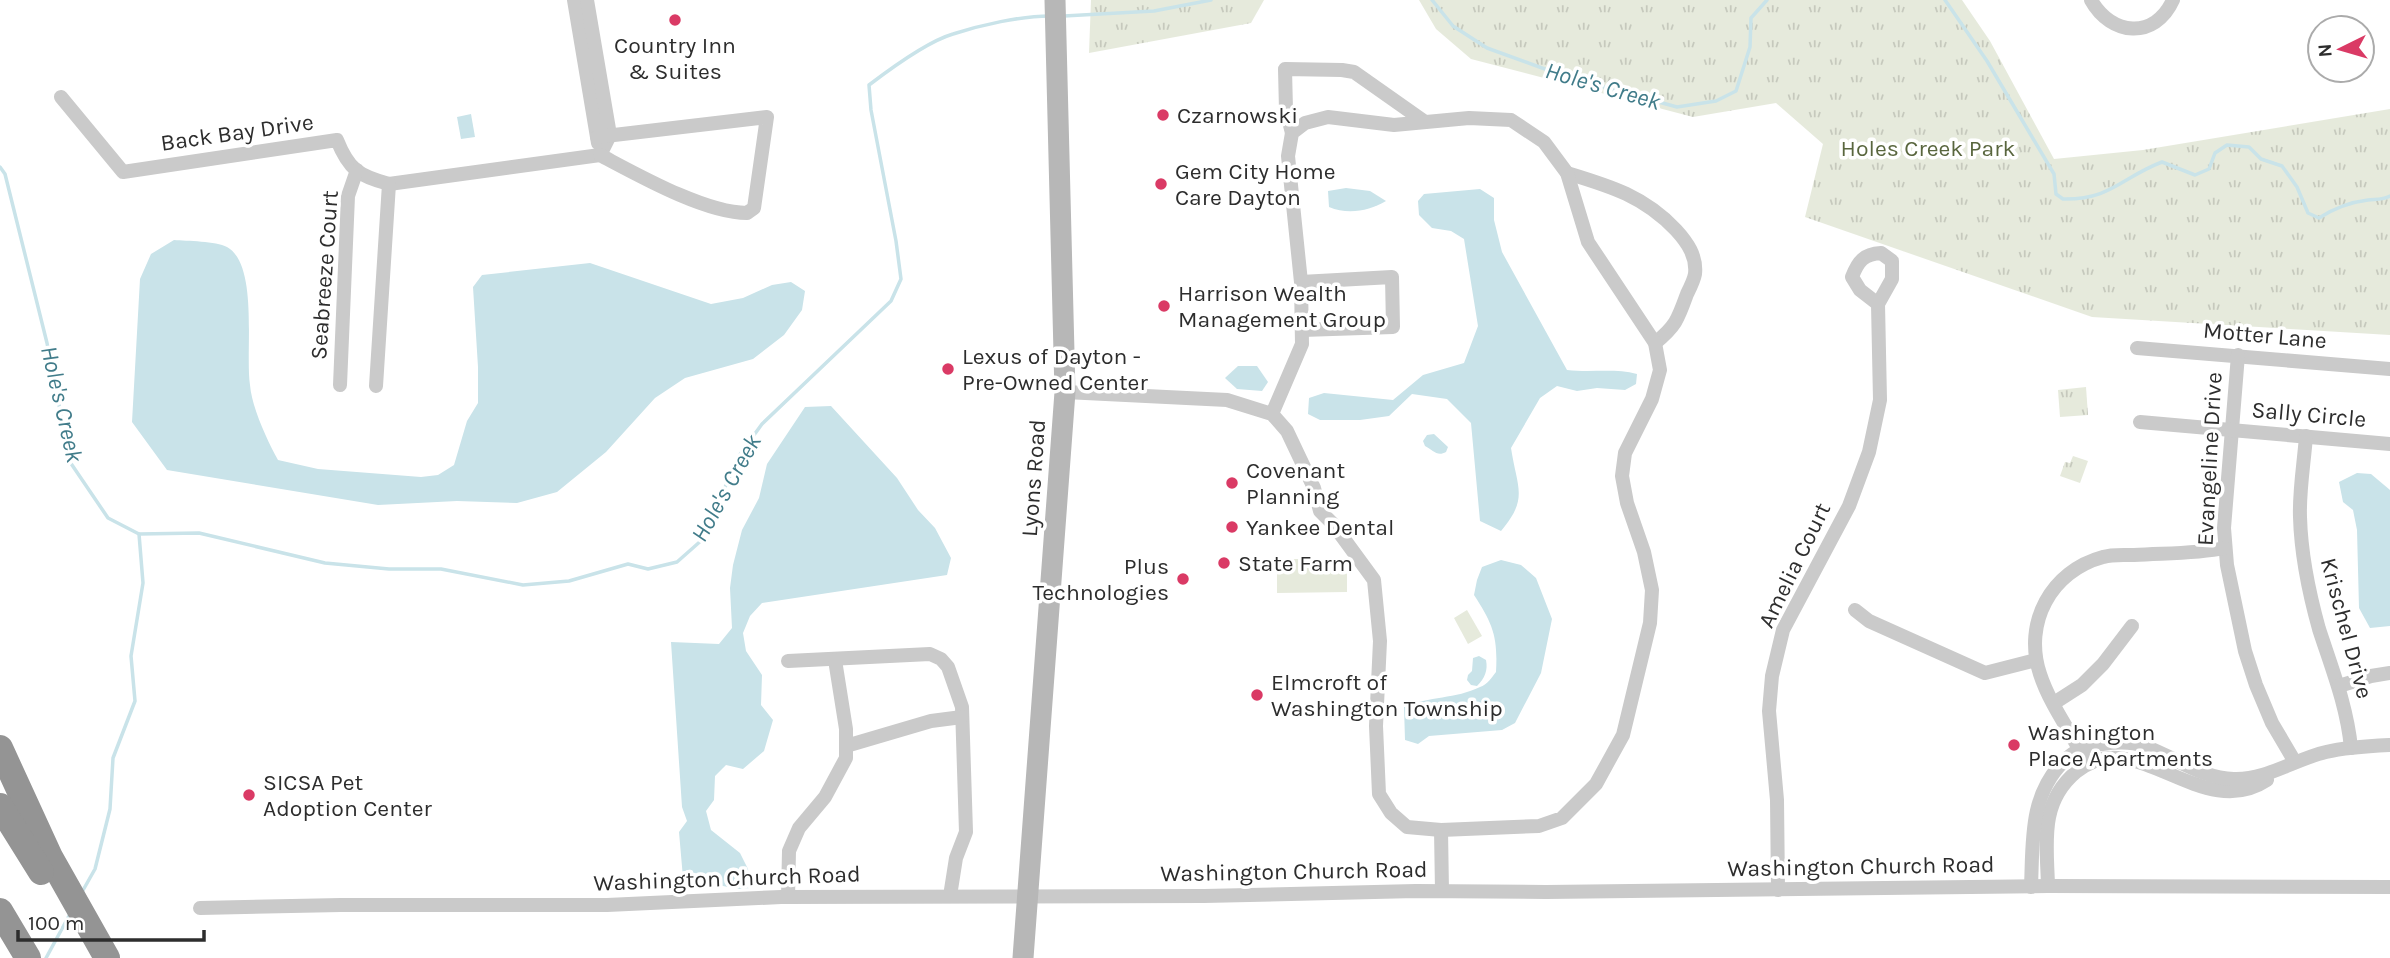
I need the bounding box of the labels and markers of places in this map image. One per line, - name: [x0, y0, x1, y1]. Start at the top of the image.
- marker: Country Inn & Suites: [667, 12, 683, 28]
- place label: Country Inn & Suites: [614, 32, 736, 85]
- place label: Czarnowski: [1177, 102, 1298, 129]
- marker: Czarnowski: [1155, 107, 1171, 123]
- place label: Gem City Home Care Dayton: [1175, 158, 1336, 211]
- marker: Gem City Home Care Dayton: [1153, 176, 1169, 192]
- place label: Harrison Wealth Management Group: [1178, 280, 1386, 333]
- marker: Harrison Wealth Management Group: [1156, 298, 1172, 314]
- place label: Lexus of Dayton - Pre-Owned Center: [962, 343, 1148, 396]
- marker: Lexus of Dayton - Pre-Owned Center: [940, 361, 956, 377]
- place label: Covenant Planning: [1246, 457, 1345, 510]
- marker: Covenant Planning: [1224, 475, 1240, 491]
- place label: Yankee Dental: [1246, 514, 1394, 541]
- marker: Yankee Dental: [1224, 519, 1240, 535]
- place label: State Farm: [1238, 550, 1353, 577]
- place label: Plus Technologies: [1032, 553, 1169, 606]
- marker: State Farm: [1216, 555, 1232, 571]
- marker: Plus Technologies: [1175, 571, 1191, 587]
- place label: Elmcroft of Washington Township: [1271, 669, 1503, 722]
- marker: Elmcroft of Washington Township: [1249, 687, 1265, 703]
- place label: Washington Place Apartments: [2028, 719, 2213, 772]
- marker: Washington Place Apartments: [2006, 737, 2022, 753]
- place label: SICSA Pet Adoption Center: [263, 769, 433, 822]
- marker: SICSA Pet Adoption Center: [241, 787, 257, 803]

